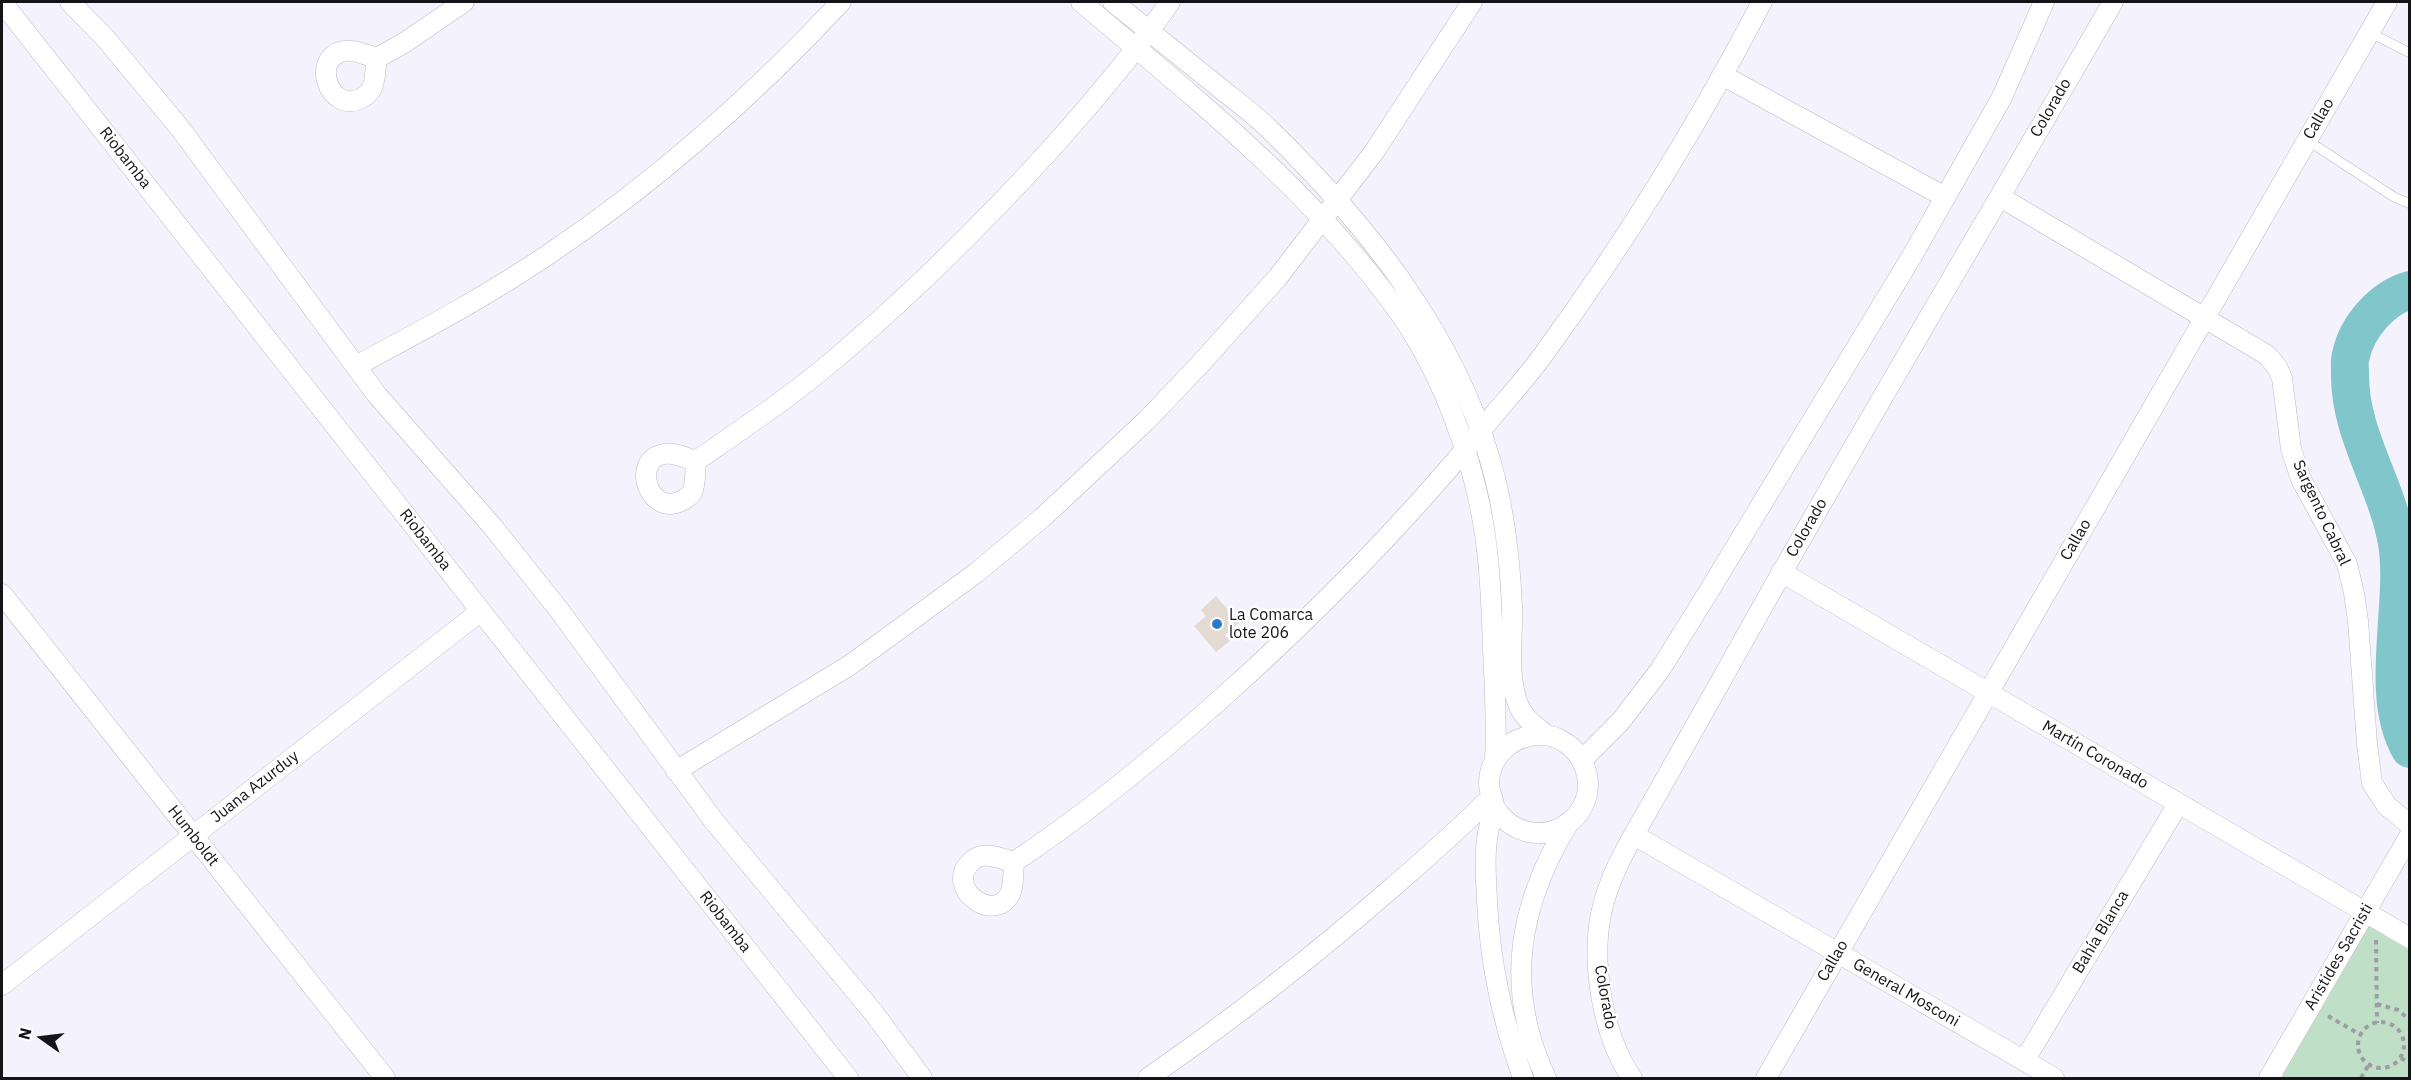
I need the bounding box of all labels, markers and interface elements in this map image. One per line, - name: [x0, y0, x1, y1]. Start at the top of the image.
- street label: Colorado: [2026, 75, 2076, 141]
- street label: Callao: [2300, 95, 2338, 143]
- street label: Riobamba: [95, 123, 155, 193]
- street label: Sargento Cabral: [2288, 457, 2354, 569]
- street label: Colorado: [1782, 495, 1832, 561]
- street label: Riobamba: [395, 505, 455, 575]
- street label: Callao: [2057, 516, 2095, 564]
- place label: La Comarca lote 206: [1229, 605, 1313, 643]
- marker: La Comarca lote 206: [1210, 617, 1224, 631]
- street label: Martín Coronado: [2038, 717, 2152, 793]
- street label: Juana Azurduy: [207, 747, 303, 827]
- street label: Humboldt: [163, 802, 223, 870]
- street label: Riobamba: [695, 887, 755, 957]
- street label: Bahía Blanca: [2069, 887, 2133, 977]
- street label: Aristides Sacristi: [2301, 900, 2377, 1014]
- street label: Callao: [1814, 937, 1852, 985]
- street label: General Mosconi: [1849, 955, 1963, 1031]
- street label: Colorado: [1590, 963, 1620, 1031]
- north arrow: [12, 1008, 72, 1068]
- text: N: [13, 1026, 36, 1042]

